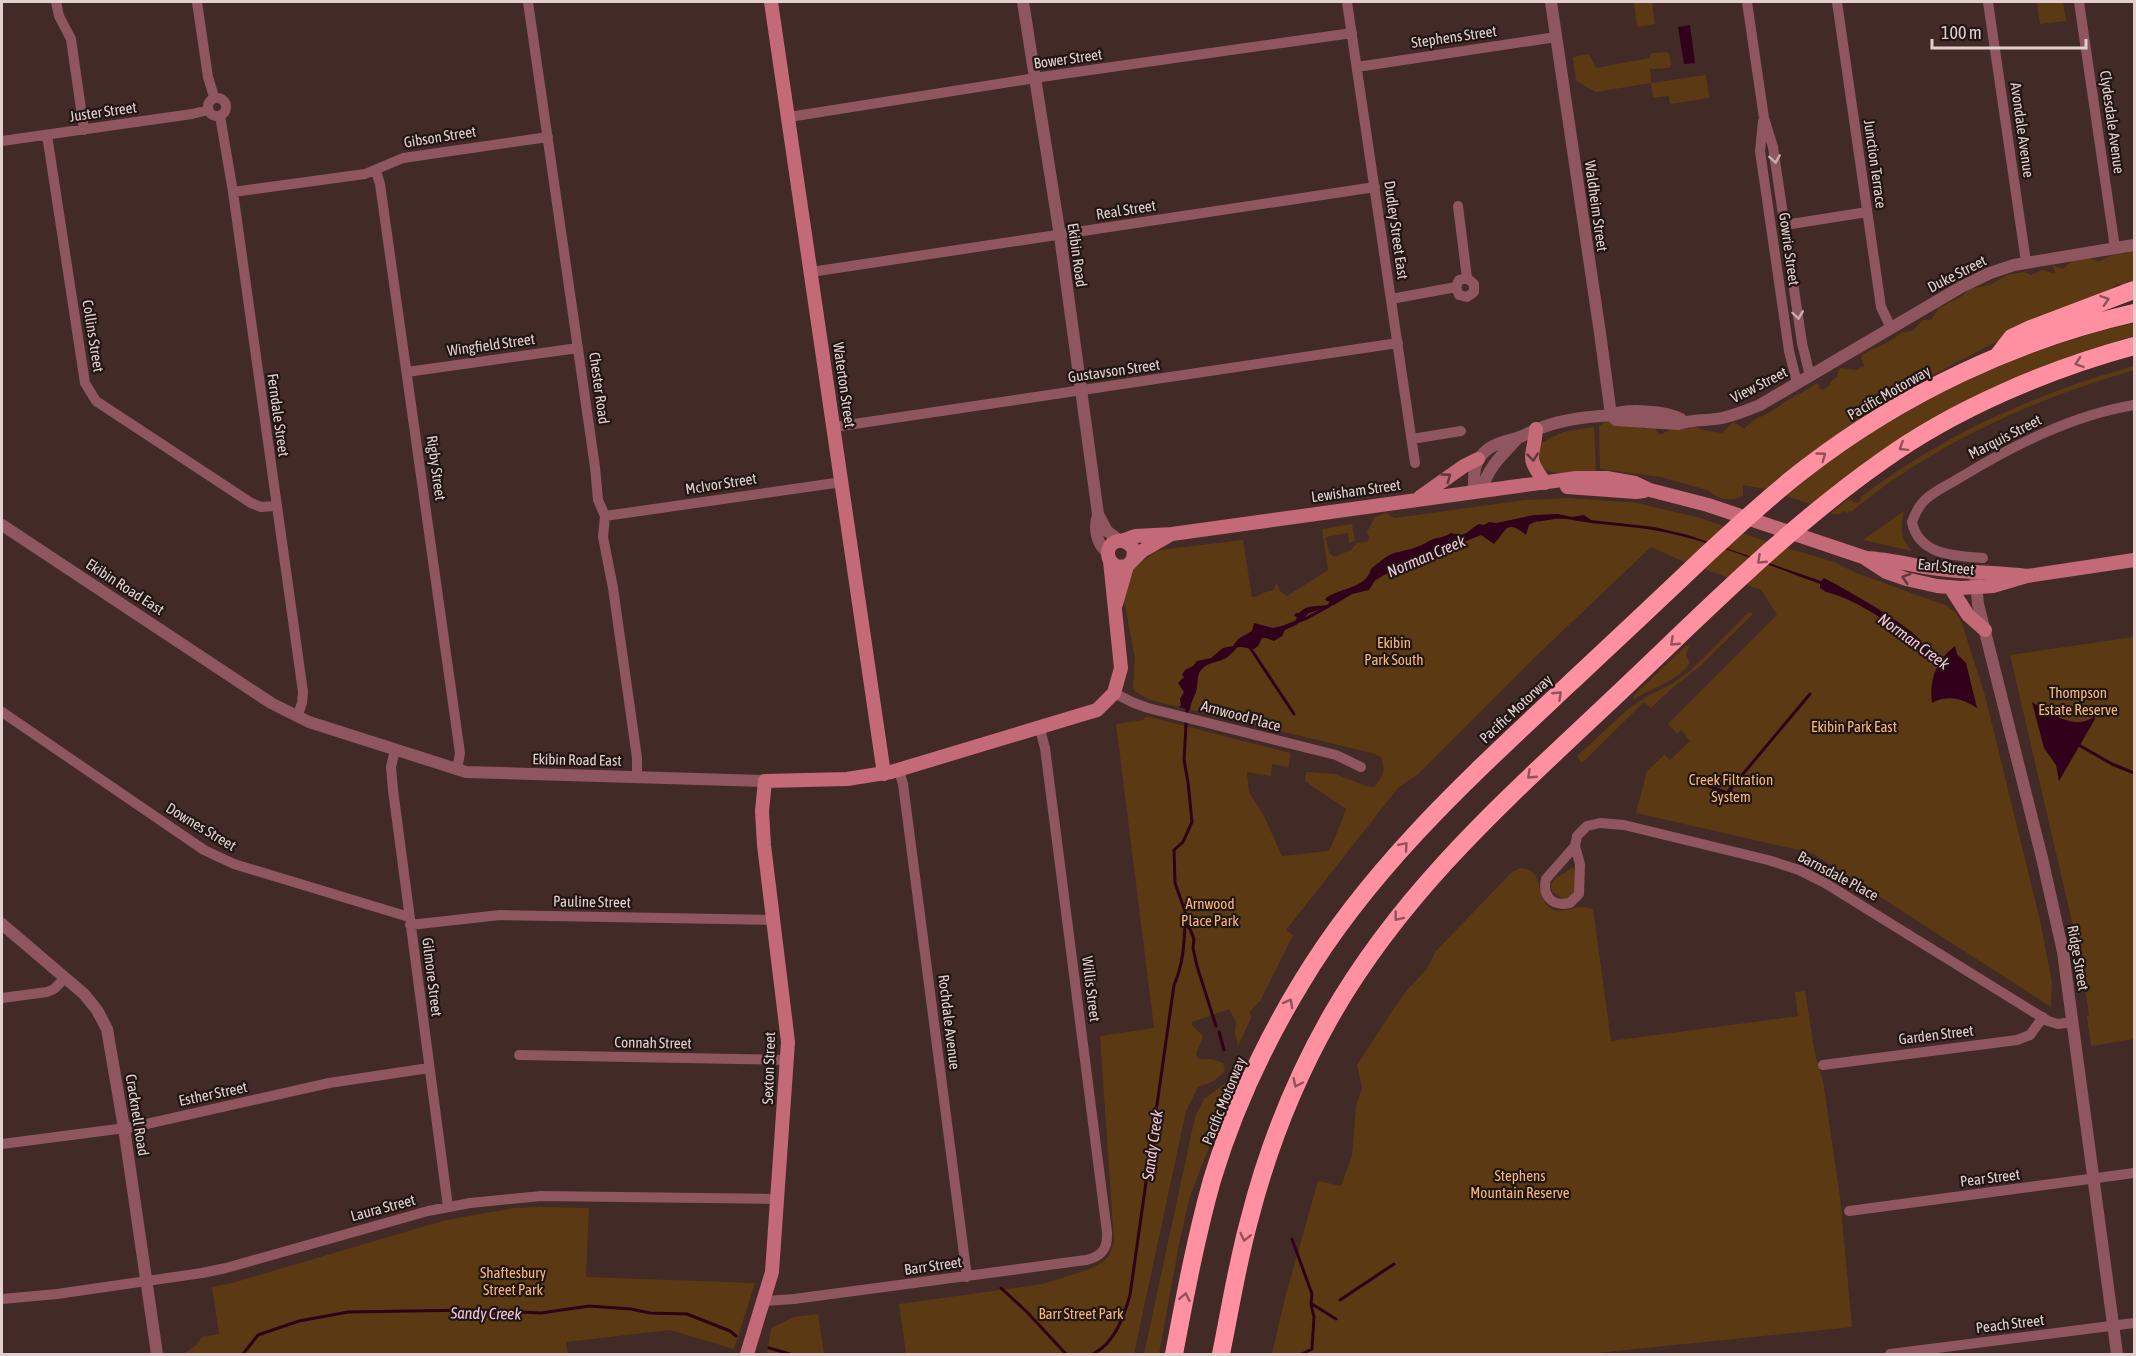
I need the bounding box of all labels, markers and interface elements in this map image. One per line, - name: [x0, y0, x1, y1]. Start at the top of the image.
- scale bar: [1932, 12, 2086, 50]
- street label: Stephens Street: [1410, 22, 1498, 51]
- text: 100 m: [1941, 22, 1982, 43]
- street label: Bower Street: [1033, 45, 1103, 72]
- street label: Clydesdale Avenue: [2097, 69, 2128, 175]
- street label: Avondale Avenue: [2007, 81, 2038, 179]
- street label: Juster Street: [68, 98, 138, 125]
- street label: Junction Terrace: [1861, 118, 1890, 210]
- street label: Gibson Street: [402, 122, 477, 151]
- one-way arrow: [1768, 154, 1780, 163]
- street label: Waldheim Street: [1582, 159, 1611, 252]
- street label: Dudley Street East: [1381, 180, 1412, 280]
- street label: Real Street: [1095, 196, 1157, 223]
- street label: Gowrie Street: [1776, 211, 1803, 286]
- street label: Ekibin Road: [1065, 222, 1090, 288]
- street label: Duke Street: [1925, 252, 1989, 296]
- one-way arrow: [2099, 294, 2110, 307]
- street label: Collins Street: [79, 299, 108, 373]
- one-way arrow: [1792, 310, 1804, 320]
- street label: Wingfield Street: [446, 330, 536, 359]
- street label: Waterton Street: [830, 341, 859, 429]
- street label: Chester Road: [586, 351, 613, 425]
- one-way arrow: [2074, 355, 2084, 368]
- street label: Gustavson Street: [1067, 356, 1161, 385]
- street label: Pacific Motorway: [1844, 362, 1933, 423]
- street label: View Street: [1728, 363, 1790, 406]
- street label: Ferndale Street: [264, 372, 293, 458]
- street label: Marquis Street: [1965, 411, 2044, 462]
- street label: Rigby Street: [424, 434, 449, 502]
- one-way arrow: [1899, 440, 1909, 452]
- one-way arrow: [1526, 452, 1539, 462]
- one-way arrow: [1815, 452, 1826, 463]
- street label: McIvor Street: [684, 469, 758, 498]
- one-way arrow: [1441, 473, 1452, 484]
- street label: Lewisham Street: [1310, 476, 1402, 505]
- water label: Norman Creek: [1384, 531, 1469, 581]
- one-way arrow: [1758, 553, 1768, 564]
- street label: Ekibin Road East: [83, 555, 167, 618]
- street label: Earl Street: [1917, 555, 1975, 578]
- one-way arrow: [1901, 573, 1912, 585]
- water label: Norman Creek: [1875, 609, 1954, 673]
- park label: Ekibin Park South: [1364, 634, 1424, 668]
- one-way arrow: [1670, 634, 1681, 645]
- street label: Pacific Motorway: [1476, 671, 1555, 747]
- park label: Thompson Estate Reserve: [2038, 684, 2118, 718]
- one-way arrow: [1551, 691, 1562, 702]
- street label: Arnwood Place: [1199, 697, 1283, 734]
- park label: Ekibin Park East: [1811, 718, 1897, 735]
- street label: Ekibin Road East: [532, 750, 622, 769]
- one-way arrow: [1528, 768, 1538, 779]
- park label: Creek Filtration System: [1689, 771, 1773, 805]
- street label: Downes Street: [163, 799, 239, 854]
- one-way arrow: [1397, 842, 1408, 853]
- street label: Barnsdale Place: [1795, 847, 1881, 904]
- street label: Pauline Street: [553, 892, 631, 911]
- park label: Arnwood Place Park: [1181, 895, 1239, 929]
- one-way arrow: [1394, 910, 1405, 921]
- street label: Ridge Street: [2064, 924, 2093, 992]
- street label: Gilmore Street: [419, 936, 446, 1017]
- street label: Willis Street: [1079, 955, 1104, 1023]
- street label: Rochdale Avenue: [935, 973, 964, 1071]
- one-way arrow: [1282, 999, 1294, 1009]
- street label: Garden Street: [1897, 1021, 1974, 1048]
- street label: Sexton Street: [759, 1031, 778, 1104]
- street label: Connah Street: [614, 1033, 692, 1052]
- street label: Pacific Motorway: [1198, 1055, 1249, 1147]
- street label: Cracknell Road: [123, 1073, 152, 1157]
- one-way arrow: [1292, 1076, 1304, 1087]
- street label: Esther Street: [177, 1078, 249, 1109]
- water label: Sandy Creek: [1138, 1108, 1167, 1183]
- street label: Pear Street: [1959, 1165, 2021, 1190]
- park label: Stephens Mountain Reserve: [1470, 1167, 1570, 1201]
- street label: Laura Street: [349, 1191, 417, 1224]
- one-way arrow: [1239, 1232, 1252, 1242]
- street label: Barr Street: [903, 1253, 963, 1278]
- park label: Shaftesbury Street Park: [480, 1264, 546, 1298]
- one-way arrow: [1178, 1292, 1191, 1302]
- water label: Sandy Creek: [449, 1303, 523, 1324]
- park label: Barr Street Park: [1038, 1305, 1124, 1322]
- street label: Peach Street: [1975, 1311, 2045, 1336]

